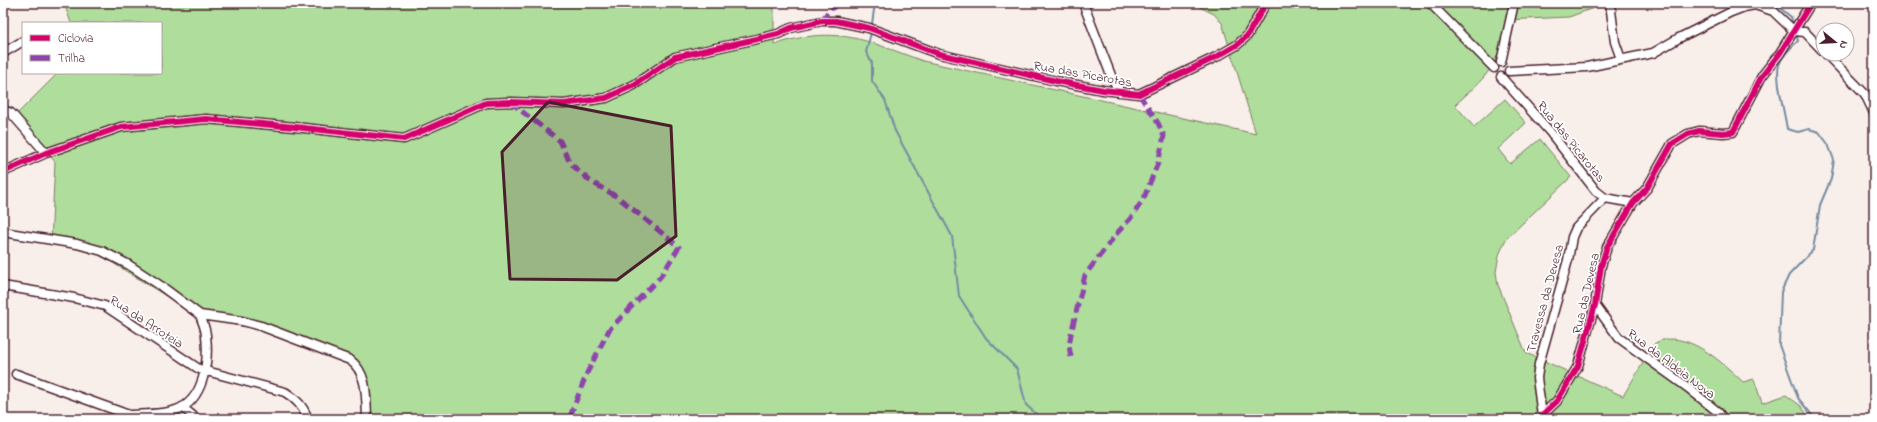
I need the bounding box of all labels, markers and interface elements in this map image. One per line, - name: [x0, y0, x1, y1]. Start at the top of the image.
- legend: [22, 22, 162, 74]
- north arrow: [1815, 22, 1855, 62]
- text: Ciclovia: [58, 30, 94, 48]
- text: N: [1835, 39, 1852, 51]
- text: Trilha: [58, 50, 85, 68]
- street label: Rua das Picarotas: [1032, 56, 1134, 93]
- street label: Rua das Picarotas: [1532, 97, 1610, 187]
- street label: Travessa da Devesa: [1522, 242, 1569, 354]
- street label: Rua da Devesa: [1568, 251, 1605, 336]
- street label: Rua da Arroteia: [105, 291, 187, 353]
- street label: Rua da Aldeia Nova: [1623, 325, 1719, 404]

